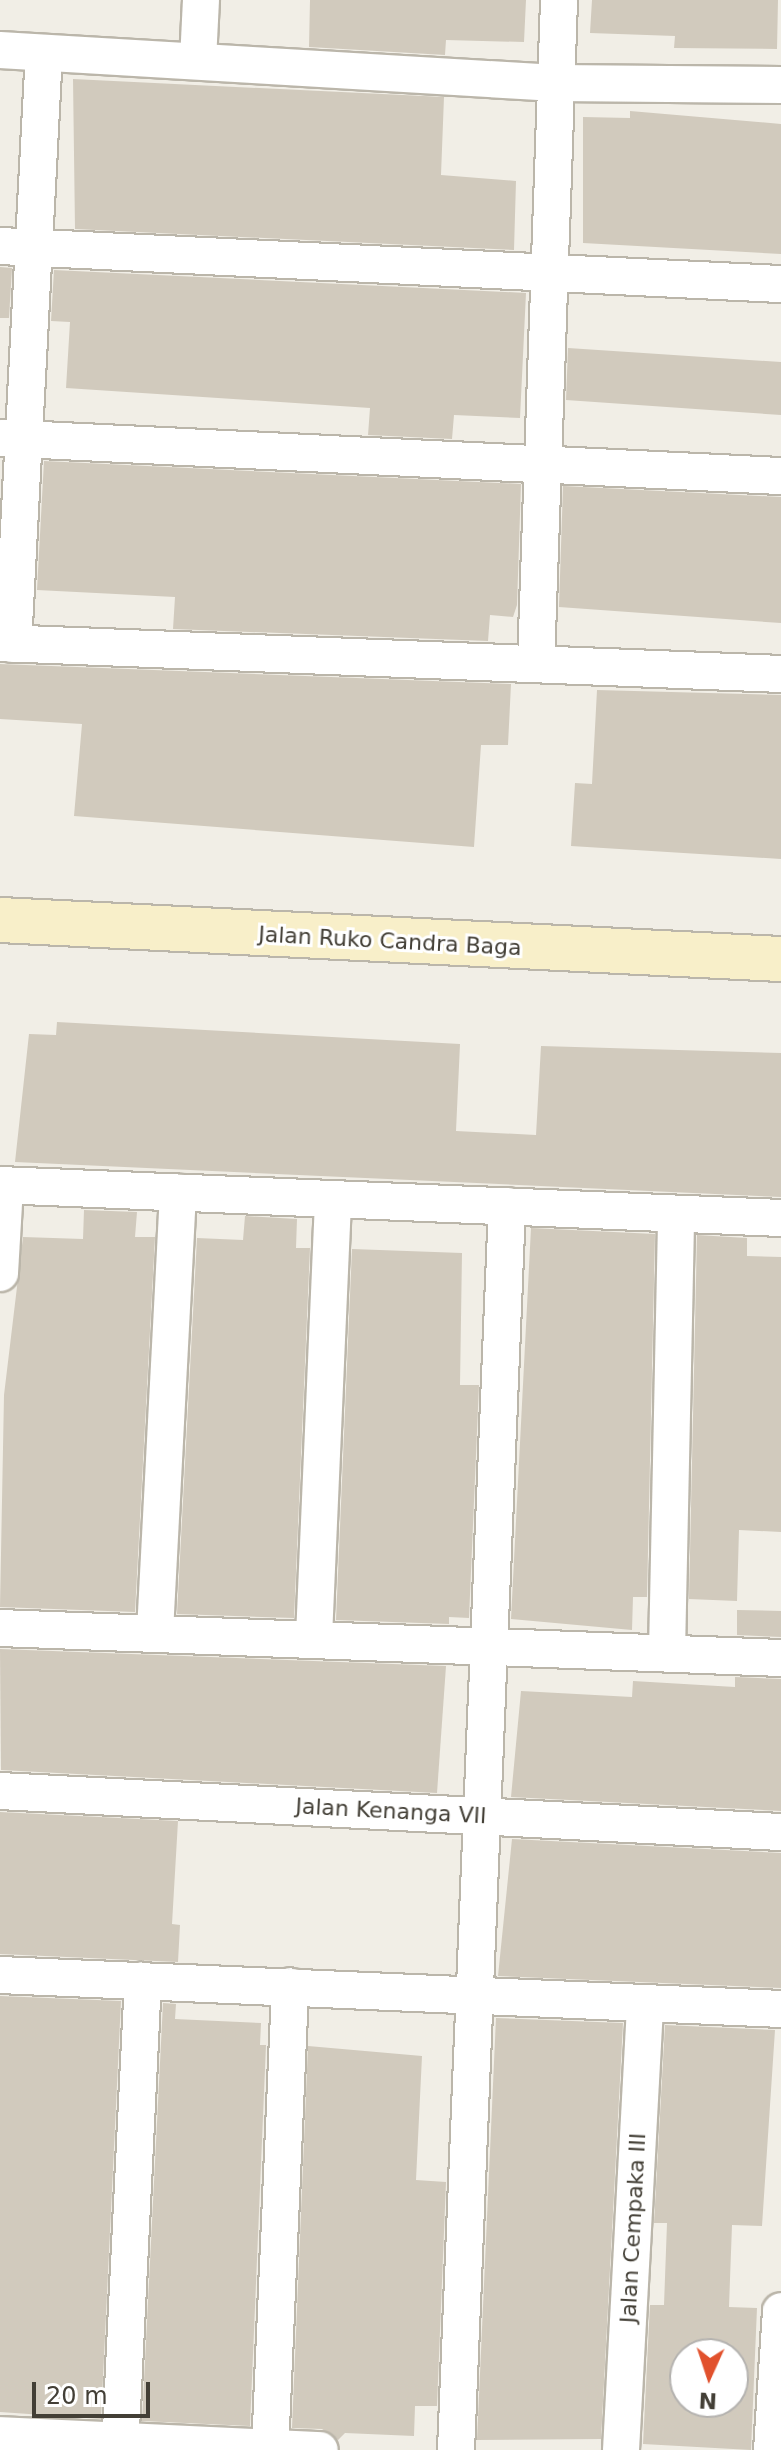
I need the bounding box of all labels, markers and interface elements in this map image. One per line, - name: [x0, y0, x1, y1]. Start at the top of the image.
- street label: Jalan Ruko Candra Baga: [258, 921, 522, 961]
- street label: Jalan Kenanga VII: [295, 1793, 487, 1829]
- street label: Jalan Cempaka III: [615, 2132, 651, 2324]
- north arrow: [669, 2338, 749, 2418]
- scale bar: [36, 2366, 154, 2416]
- text: 20 m: [46, 2382, 108, 2410]
- text: N: [698, 2388, 718, 2413]

